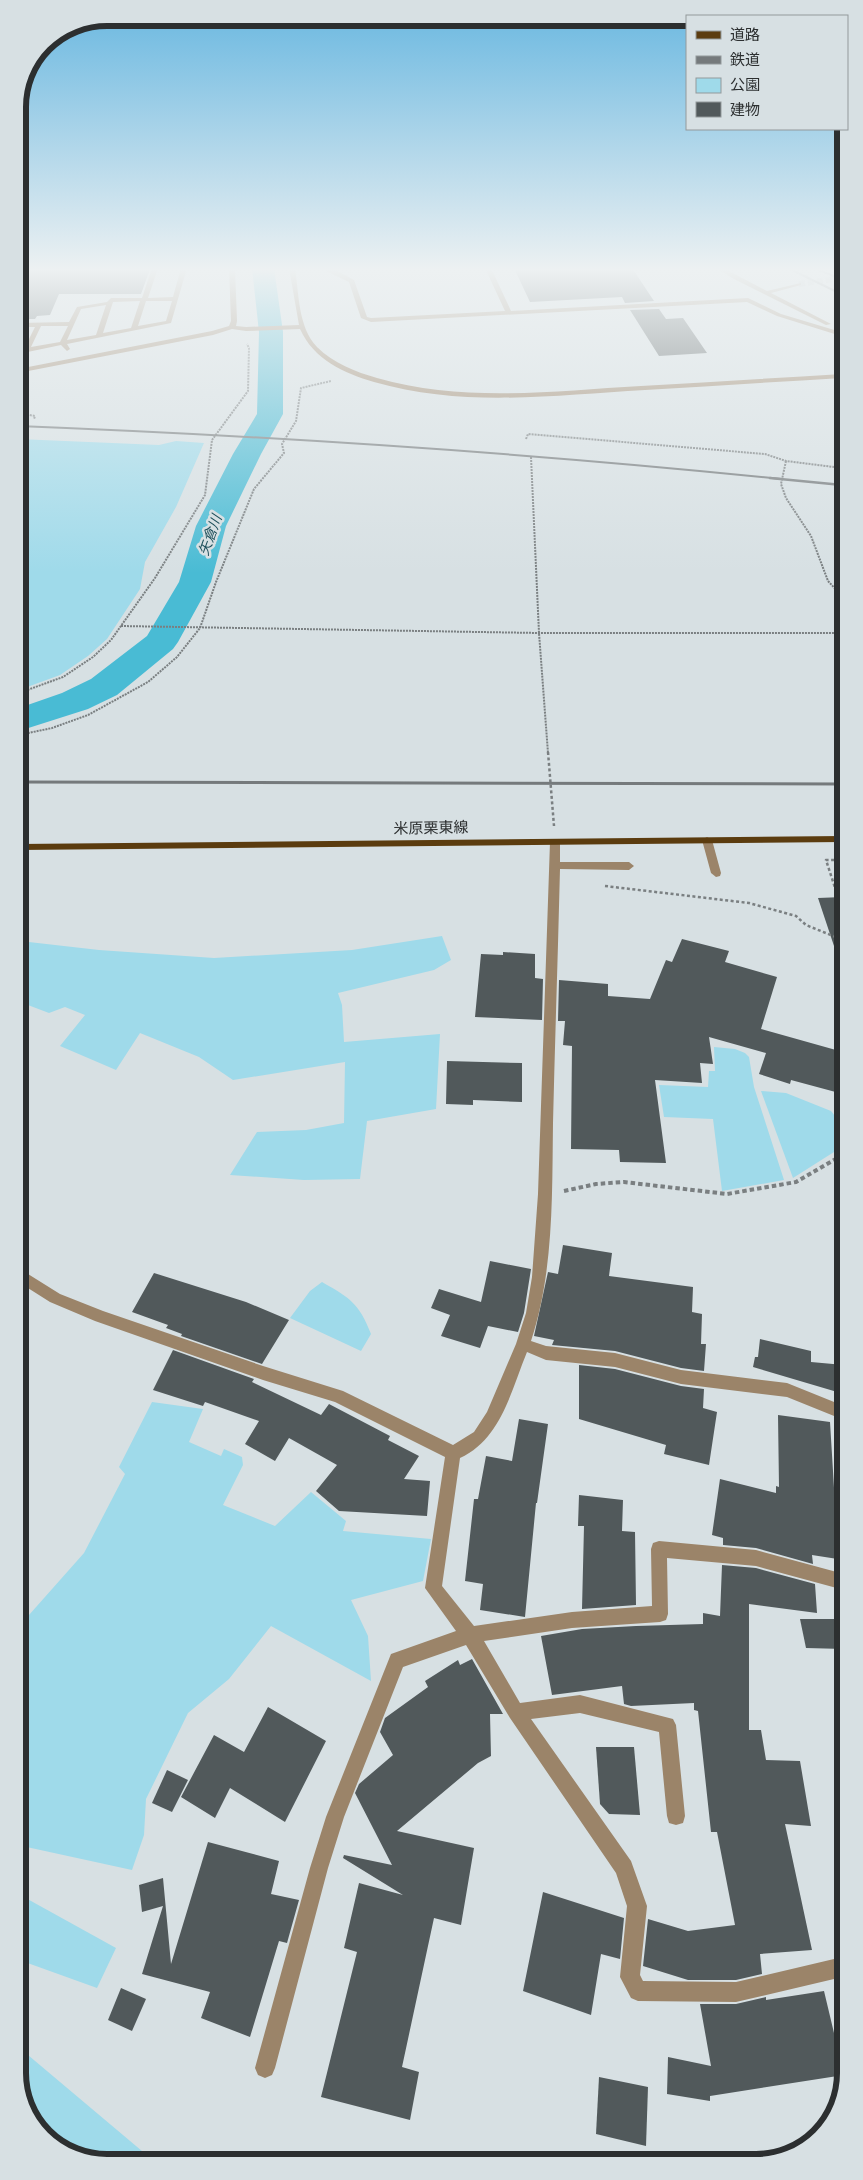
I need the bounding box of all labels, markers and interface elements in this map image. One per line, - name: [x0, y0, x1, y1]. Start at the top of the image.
- legend: [686, 15, 848, 130]
- text: 道路: [730, 25, 760, 45]
- text: 鉄道: [730, 50, 760, 70]
- text: 公園: [730, 75, 760, 95]
- text: 建物: [730, 100, 760, 120]
- water label: 矢倉川: [194, 510, 227, 558]
- street label: 米原栗東線: [393, 817, 469, 839]

